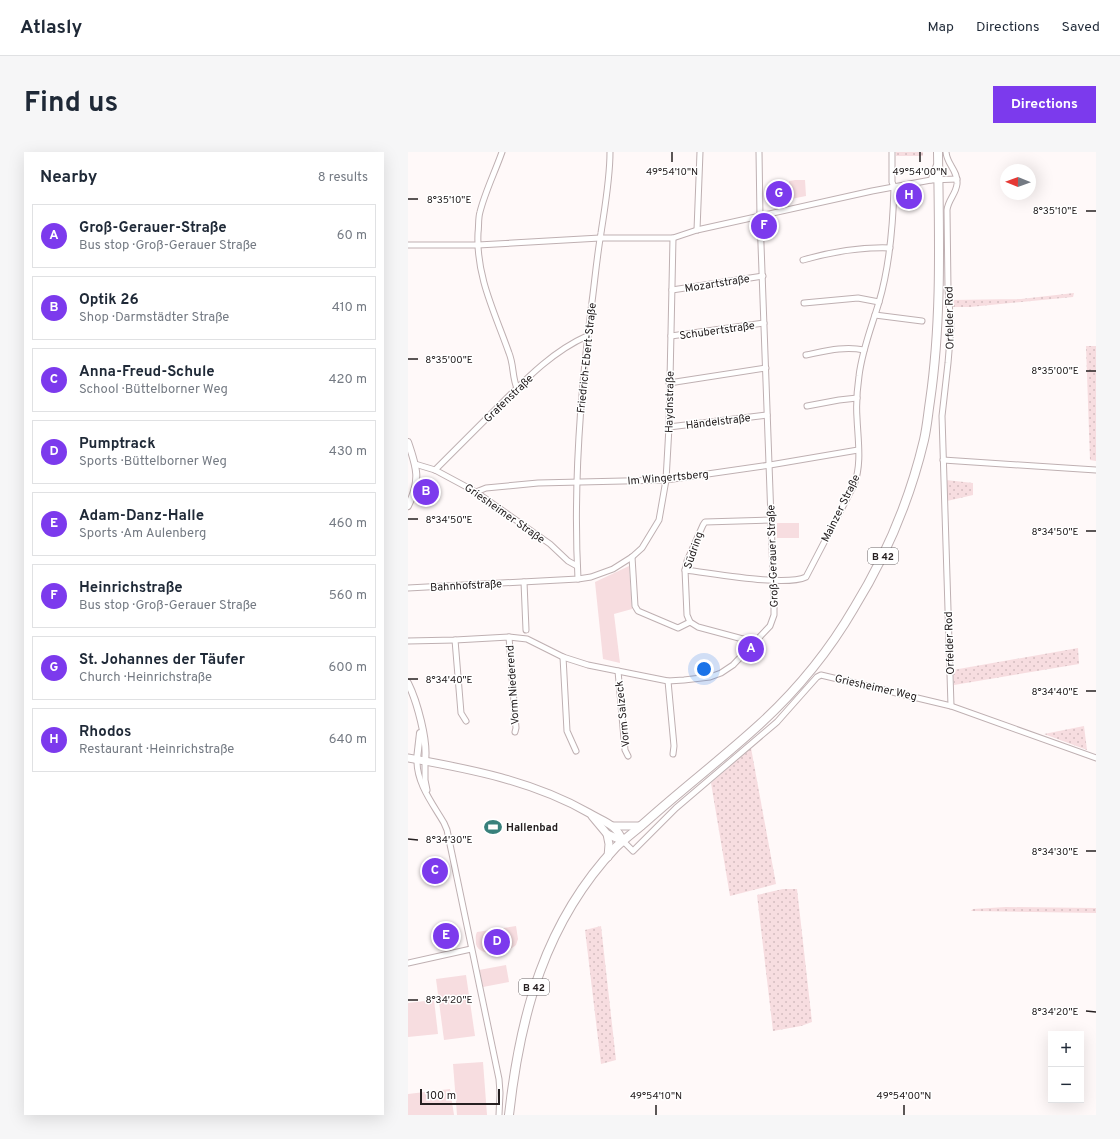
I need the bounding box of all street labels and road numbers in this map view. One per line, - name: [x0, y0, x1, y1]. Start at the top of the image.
- street label: Mozartstraße: [684, 272, 751, 296]
- street label: Orfelder Rod: [942, 286, 958, 350]
- street label: Friedrich-Ebert-Straße: [574, 302, 600, 414]
- street label: Schubertstraße: [679, 319, 756, 343]
- street label: Haydnstraße: [662, 371, 678, 433]
- street label: Grafenstraße: [481, 372, 537, 426]
- street label: Händelstraße: [685, 411, 751, 433]
- street label: Im Wingertsberg: [627, 467, 709, 489]
- street label: Mainzer Straße: [818, 472, 863, 545]
- street label: Griesheimer Straße: [461, 481, 547, 547]
- street label: Groß-Gerauer Straße: [764, 504, 782, 608]
- street label: Südring: [681, 530, 707, 571]
- road number: B 42: [868, 548, 898, 564]
- street label: Bahnhofstraße: [430, 577, 502, 595]
- street label: Orfelder Rod: [942, 611, 958, 675]
- street label: Vorm Niederend: [503, 645, 523, 725]
- street label: Griesheimer Weg: [833, 672, 918, 704]
- street label: Vorm Salzeck: [613, 680, 633, 748]
- road number: B 42: [519, 979, 549, 995]

